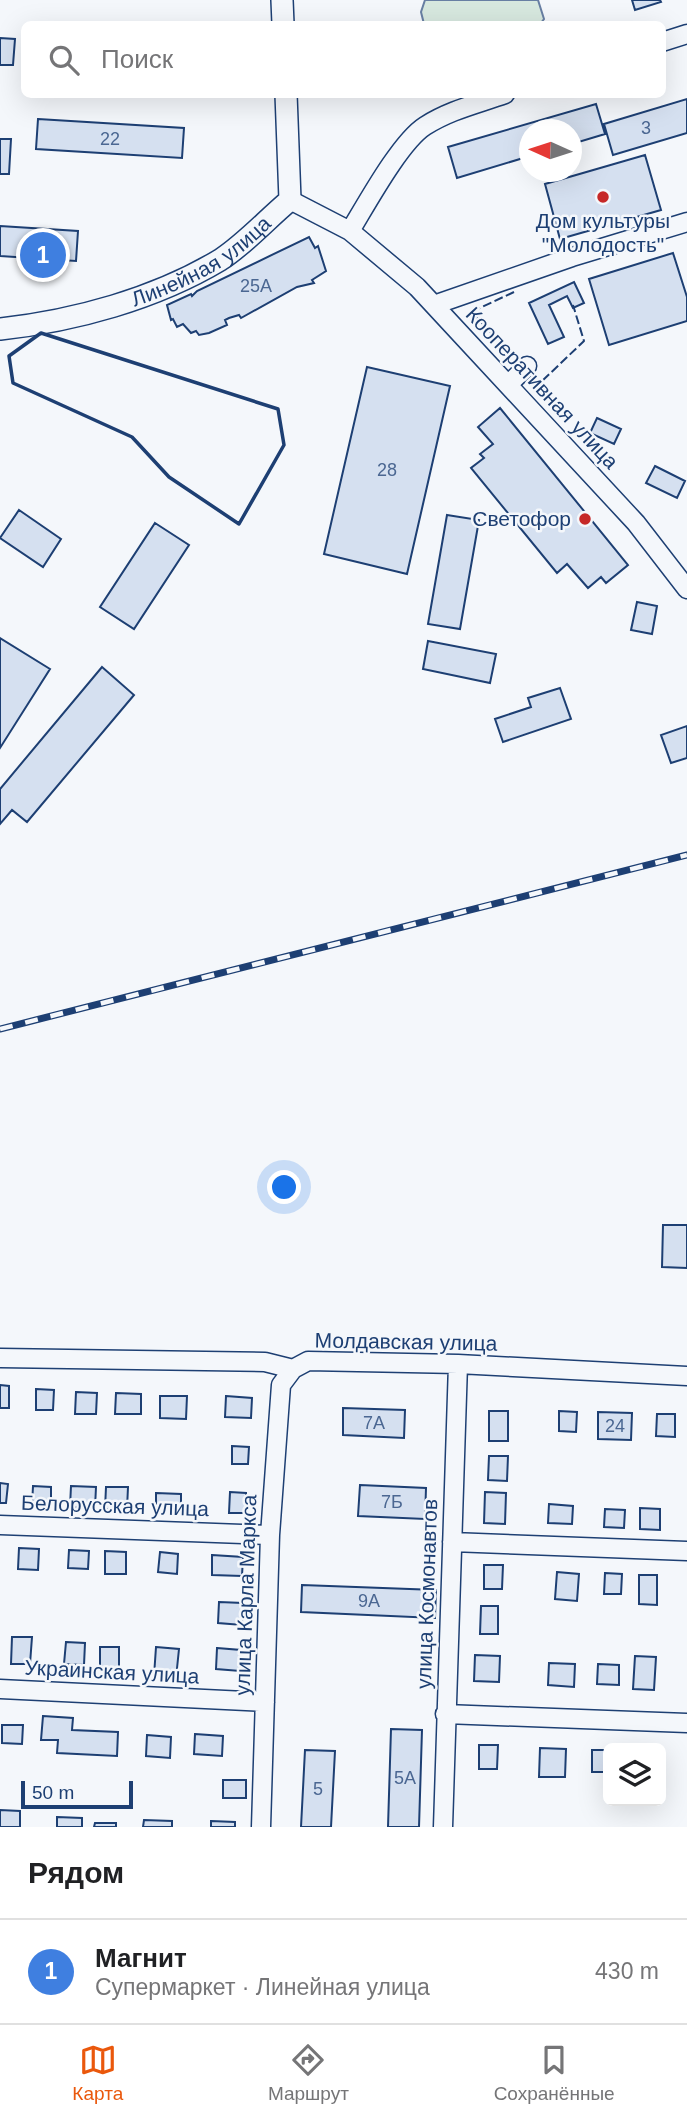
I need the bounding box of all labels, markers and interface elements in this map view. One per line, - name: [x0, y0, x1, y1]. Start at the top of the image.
- search box: [21, 21, 666, 98]
- icon: search: [45, 41, 83, 79]
- text: Поиск: [101, 44, 173, 74]
- house number: 3: [641, 118, 651, 138]
- north arrow: [519, 119, 582, 182]
- house number: 22: [100, 129, 120, 149]
- marker: Дом культуры "Молодость": [595, 189, 611, 205]
- place label: Дом культуры "Молодость": [536, 209, 670, 256]
- street label: Линейная улица: [128, 211, 275, 310]
- pin: 1: [20, 229, 66, 281]
- house number: 25А: [240, 276, 272, 296]
- street label: Кооперативная улица: [462, 302, 623, 473]
- house number: 28: [377, 460, 397, 480]
- place label: Светофор: [472, 507, 571, 530]
- marker: Светофор: [577, 511, 593, 527]
- your location: [267, 1170, 301, 1204]
- street label: Молдавская улица: [314, 1328, 498, 1355]
- house number: 7А: [363, 1413, 385, 1433]
- house number: 24: [605, 1416, 625, 1436]
- street label: Белорусская улица: [21, 1491, 210, 1520]
- house number: 7Б: [381, 1492, 403, 1512]
- street label: улица Карла Маркса: [231, 1494, 261, 1696]
- street label: улица Космонавтов: [412, 1498, 441, 1689]
- house number: 9А: [358, 1591, 380, 1611]
- street label: Украинская улица: [24, 1655, 200, 1688]
- map controls: [603, 1743, 666, 1806]
- button: layers: [603, 1743, 666, 1806]
- house number: 5А: [394, 1768, 416, 1788]
- scale bar: [21, 1778, 133, 1810]
- house number: 5: [313, 1779, 323, 1799]
- text: 50 m: [32, 1782, 74, 1803]
- text: Рядом: [28, 1856, 124, 1889]
- text: Магнит: [95, 1943, 187, 1973]
- text: 1: [45, 1958, 57, 1984]
- text: 430 m: [595, 1958, 659, 1984]
- text: Супермаркет · Линейная улица: [95, 1974, 430, 2000]
- tab: Карта: [72, 2041, 123, 2105]
- tab: Маршрут: [268, 2041, 349, 2105]
- tab: Сохранённые: [494, 2041, 615, 2105]

